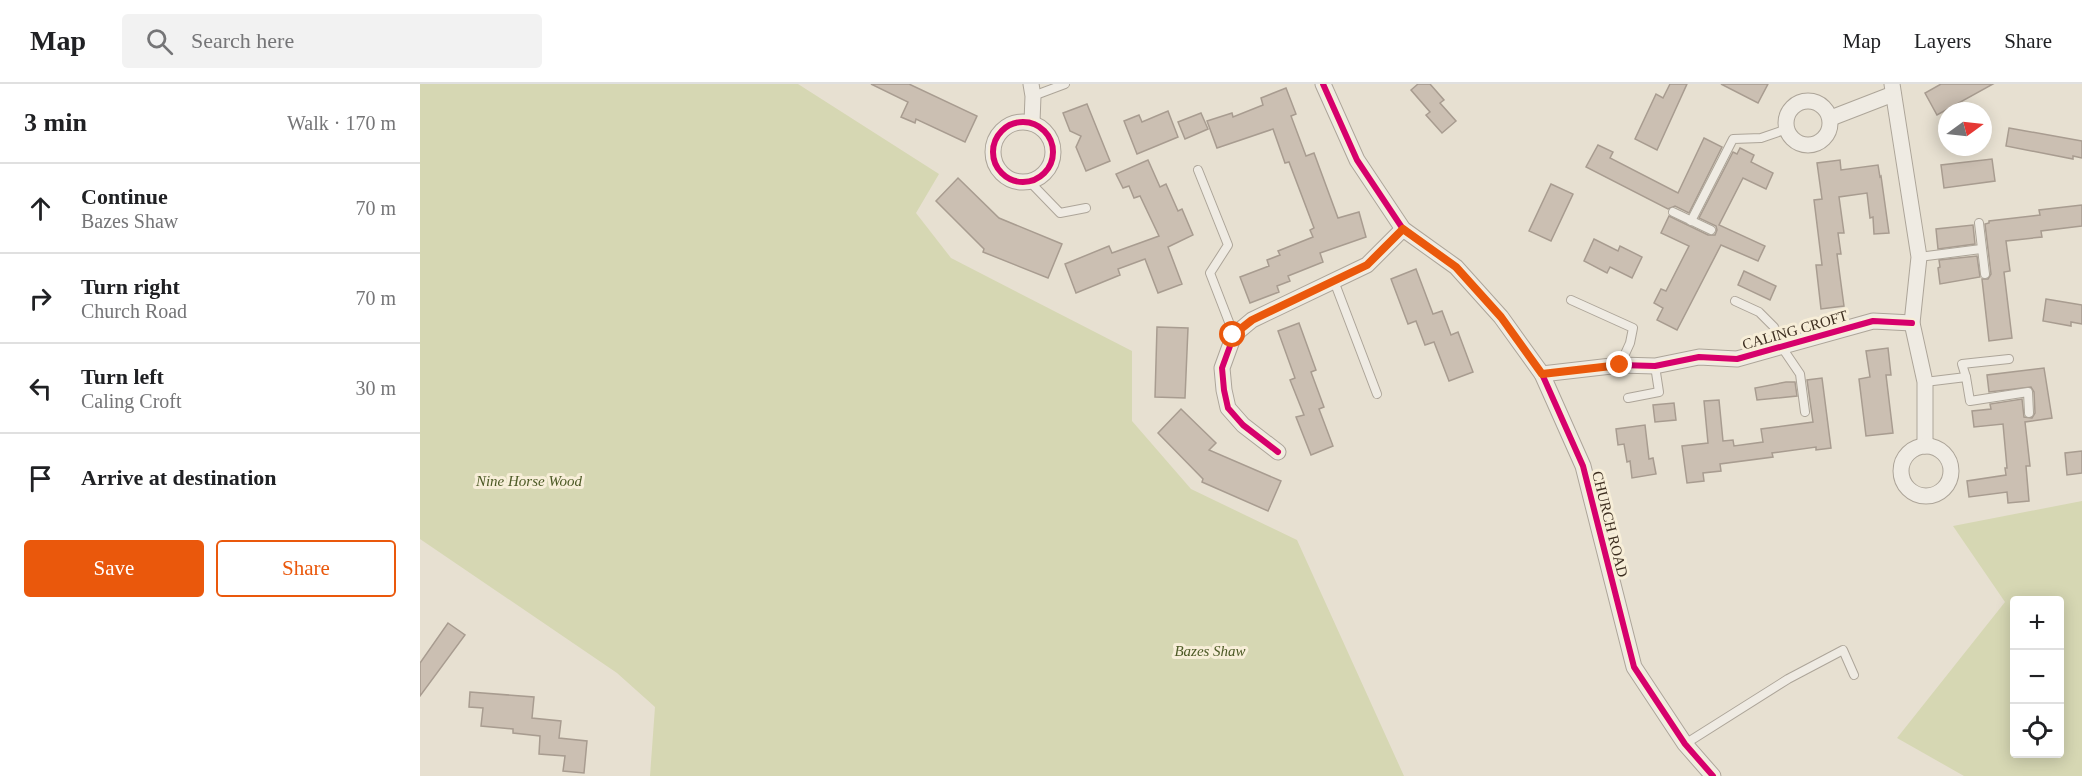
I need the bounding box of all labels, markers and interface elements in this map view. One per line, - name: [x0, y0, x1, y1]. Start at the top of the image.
- search box: [122, 14, 542, 68]
- text: Map: [30, 25, 86, 56]
- icon: search: [143, 25, 176, 58]
- text: Search here: [191, 28, 294, 53]
- text: Map: [1843, 29, 1881, 53]
- text: Layers: [1914, 29, 1971, 53]
- text: Share: [2004, 29, 2052, 53]
- north arrow: [1938, 102, 1992, 156]
- text: 3 min: [24, 108, 87, 137]
- text: Walk · 170 m: [287, 112, 396, 134]
- text: Continue: [81, 184, 168, 209]
- icon: ahead: [24, 192, 57, 225]
- text: 70 m: [355, 197, 396, 219]
- text: Bazes Shaw: [81, 210, 178, 232]
- text: Turn right: [81, 274, 180, 299]
- icon: right: [24, 282, 57, 315]
- text: 70 m: [355, 287, 396, 309]
- text: Church Road: [81, 300, 187, 322]
- street label: CALING CROFT: [1741, 307, 1849, 353]
- route start: [1219, 321, 1245, 347]
- route end: [1606, 351, 1632, 377]
- text: Turn left: [81, 364, 164, 389]
- icon: left: [24, 372, 57, 405]
- text: 30 m: [355, 377, 396, 399]
- text: Caling Croft: [81, 390, 182, 412]
- icon: arrive: [24, 462, 57, 495]
- text: Arrive at destination: [81, 465, 277, 490]
- street label: CHURCH ROAD: [1589, 469, 1631, 579]
- park label: Nine Horse Wood: [475, 473, 583, 489]
- button: Save: [24, 540, 204, 597]
- button: Share: [216, 540, 396, 597]
- map controls: [2010, 596, 2064, 758]
- button: +: [2010, 596, 2064, 650]
- park label: Bazes Shaw: [1174, 643, 1246, 659]
- button: −: [2010, 650, 2064, 704]
- button: locate: [2010, 704, 2064, 758]

